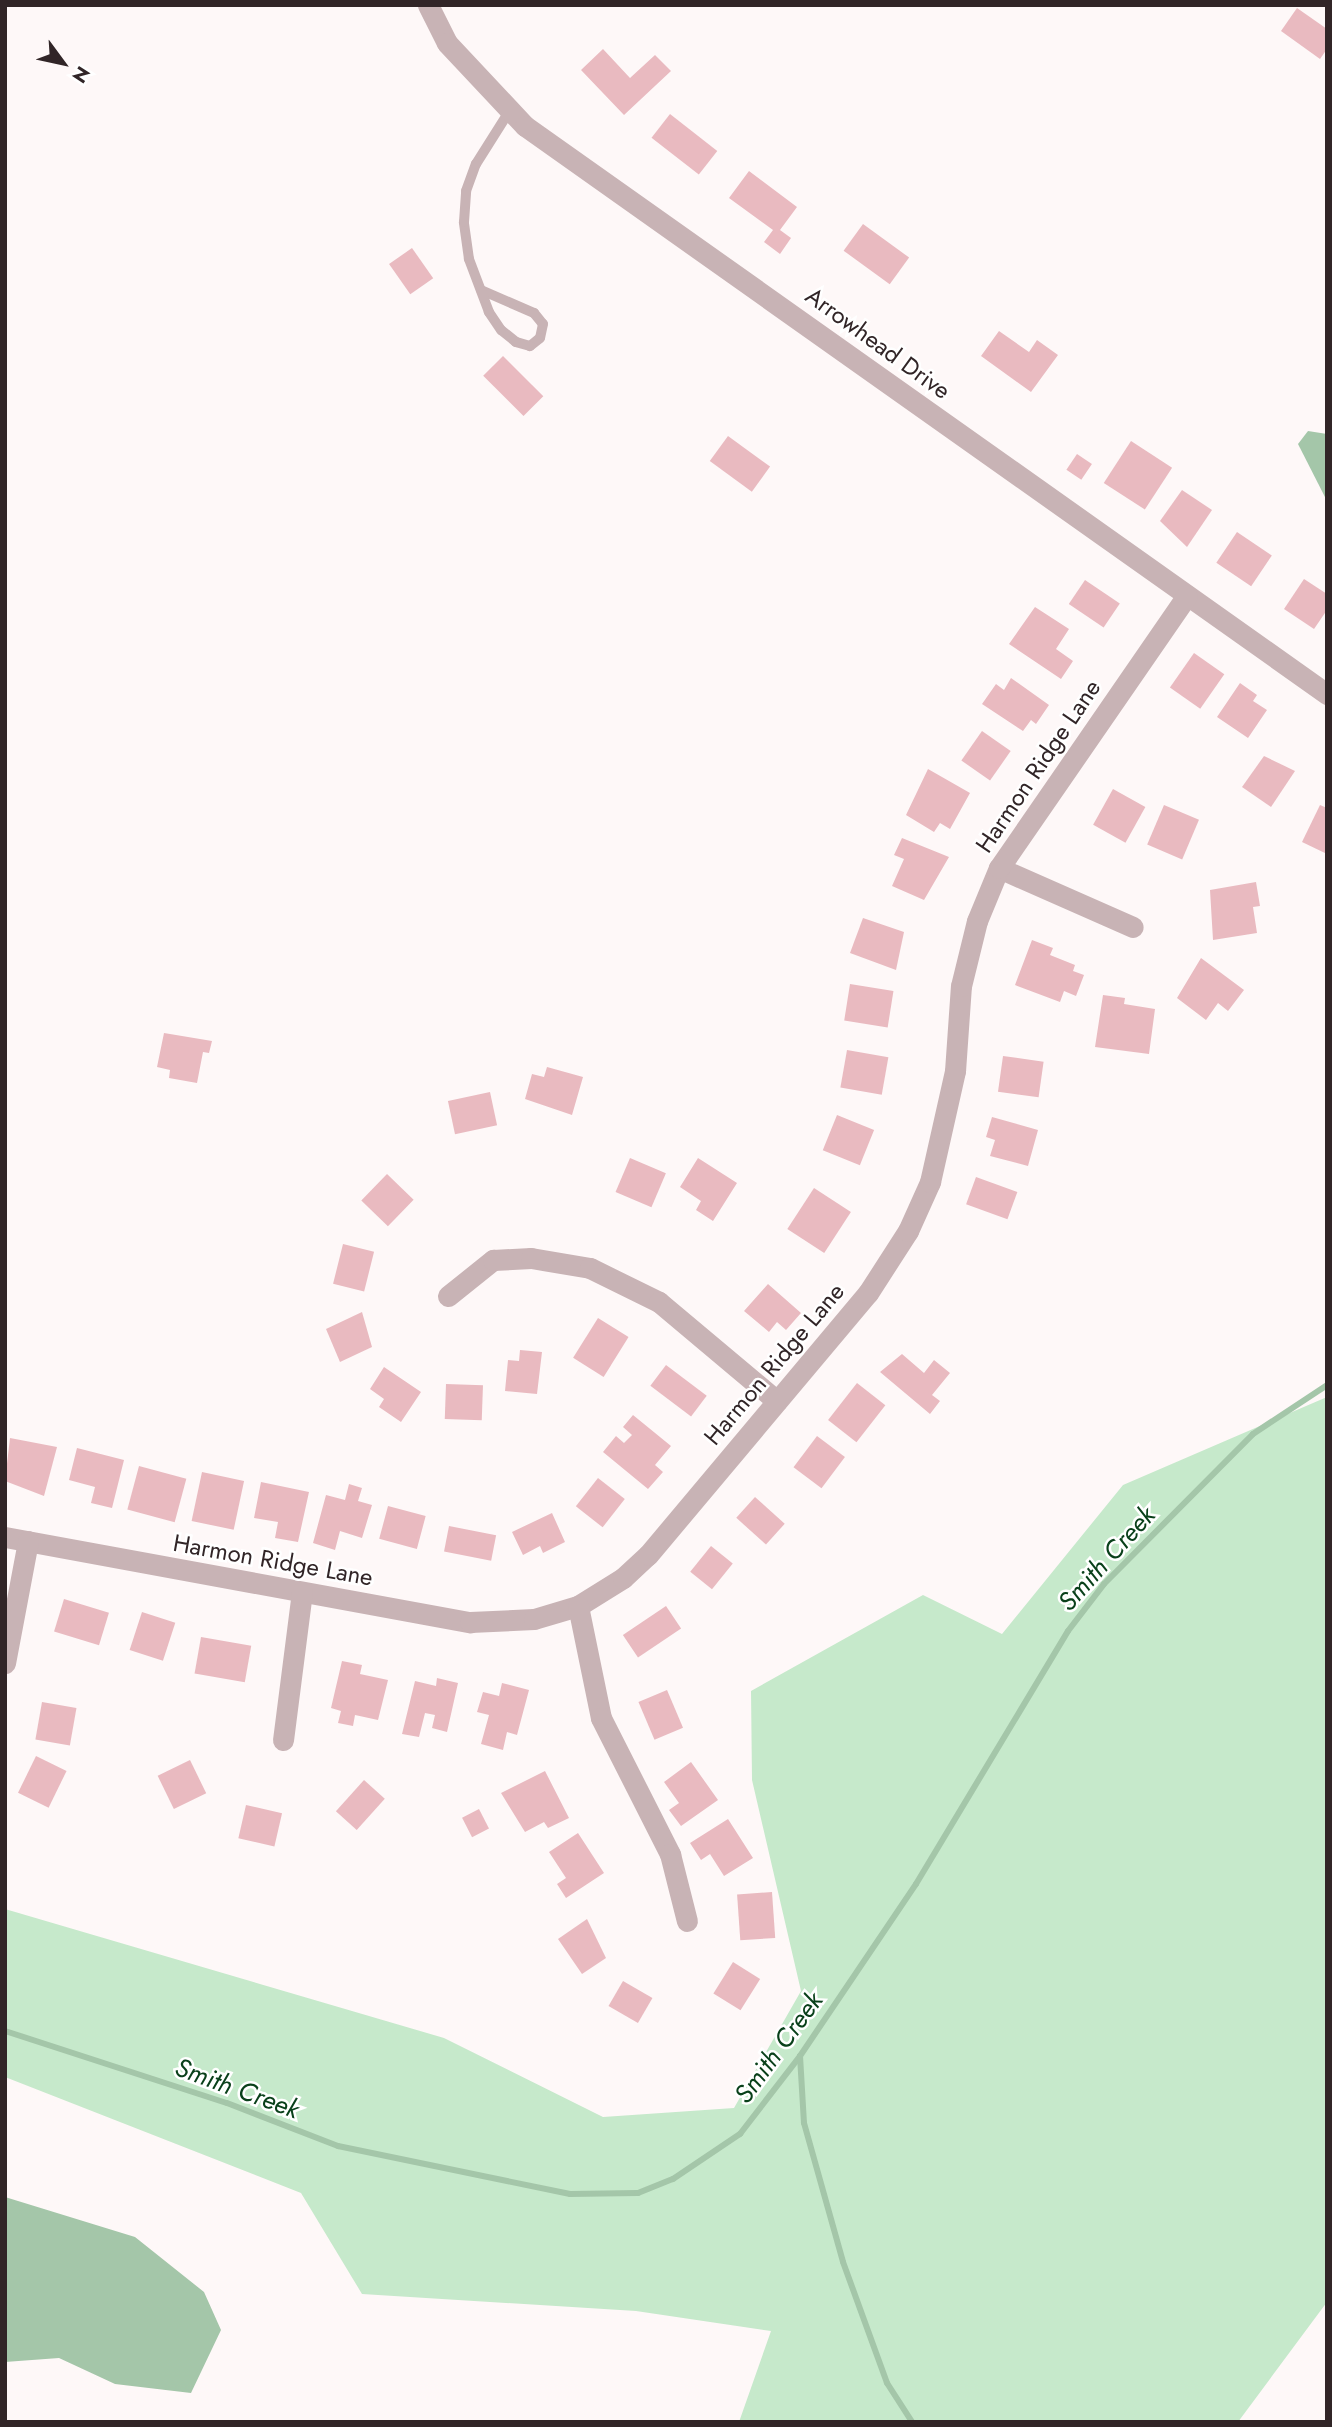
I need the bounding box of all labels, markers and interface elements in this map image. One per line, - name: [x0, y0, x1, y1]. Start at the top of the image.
- north arrow: [28, 28, 98, 98]
- text: N: [66, 61, 96, 88]
- street label: Arrowhead Drive: [800, 281, 956, 405]
- street label: Harmon Ridge Lane: [969, 674, 1107, 858]
- street label: Harmon Ridge Lane: [698, 1277, 850, 1451]
- water label: Smith Creek: [1052, 1500, 1162, 1618]
- street label: Harmon Ridge Lane: [171, 1528, 375, 1592]
- water label: Smith Creek: [728, 1986, 830, 2110]
- water label: Smith Creek: [171, 2052, 303, 2126]

